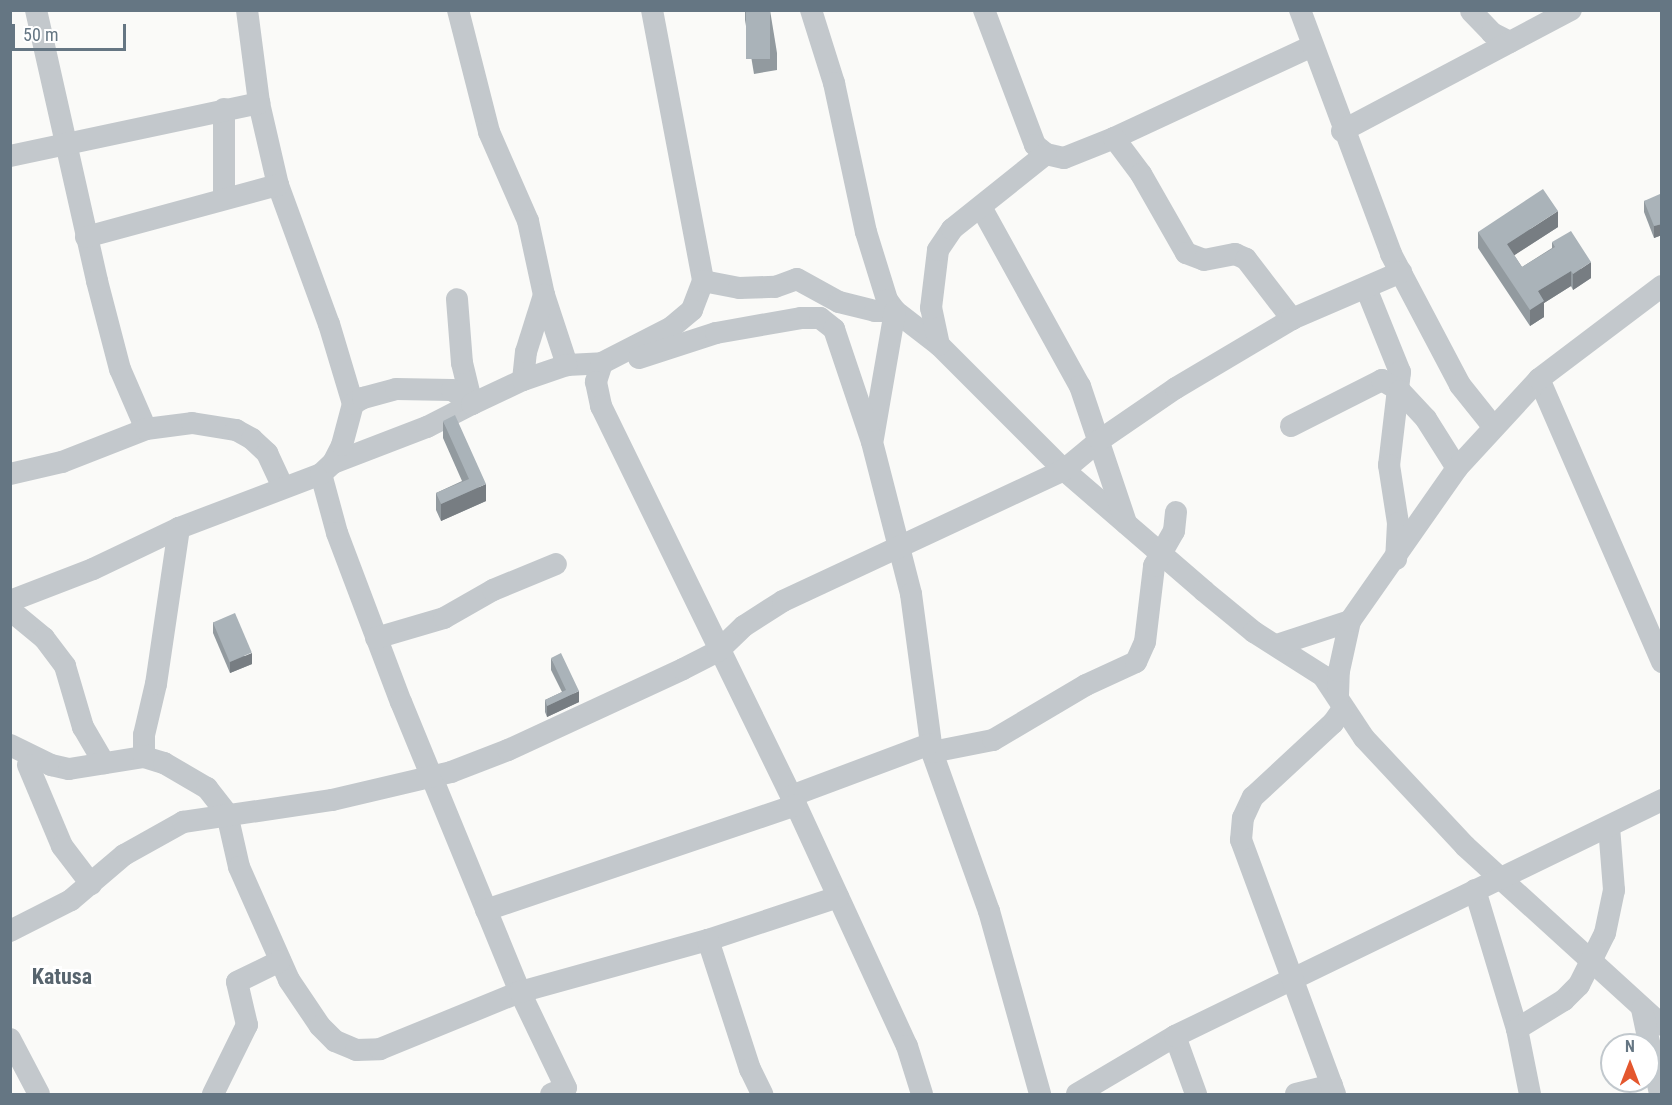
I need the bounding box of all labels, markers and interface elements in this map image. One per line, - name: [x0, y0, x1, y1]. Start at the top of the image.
- scale bar: [15, 12, 129, 50]
- text: 50 m: [23, 24, 58, 45]
- district label: Katusa: [32, 964, 92, 990]
- north arrow: [1600, 1033, 1660, 1093]
- text: N: [1625, 1037, 1635, 1056]

